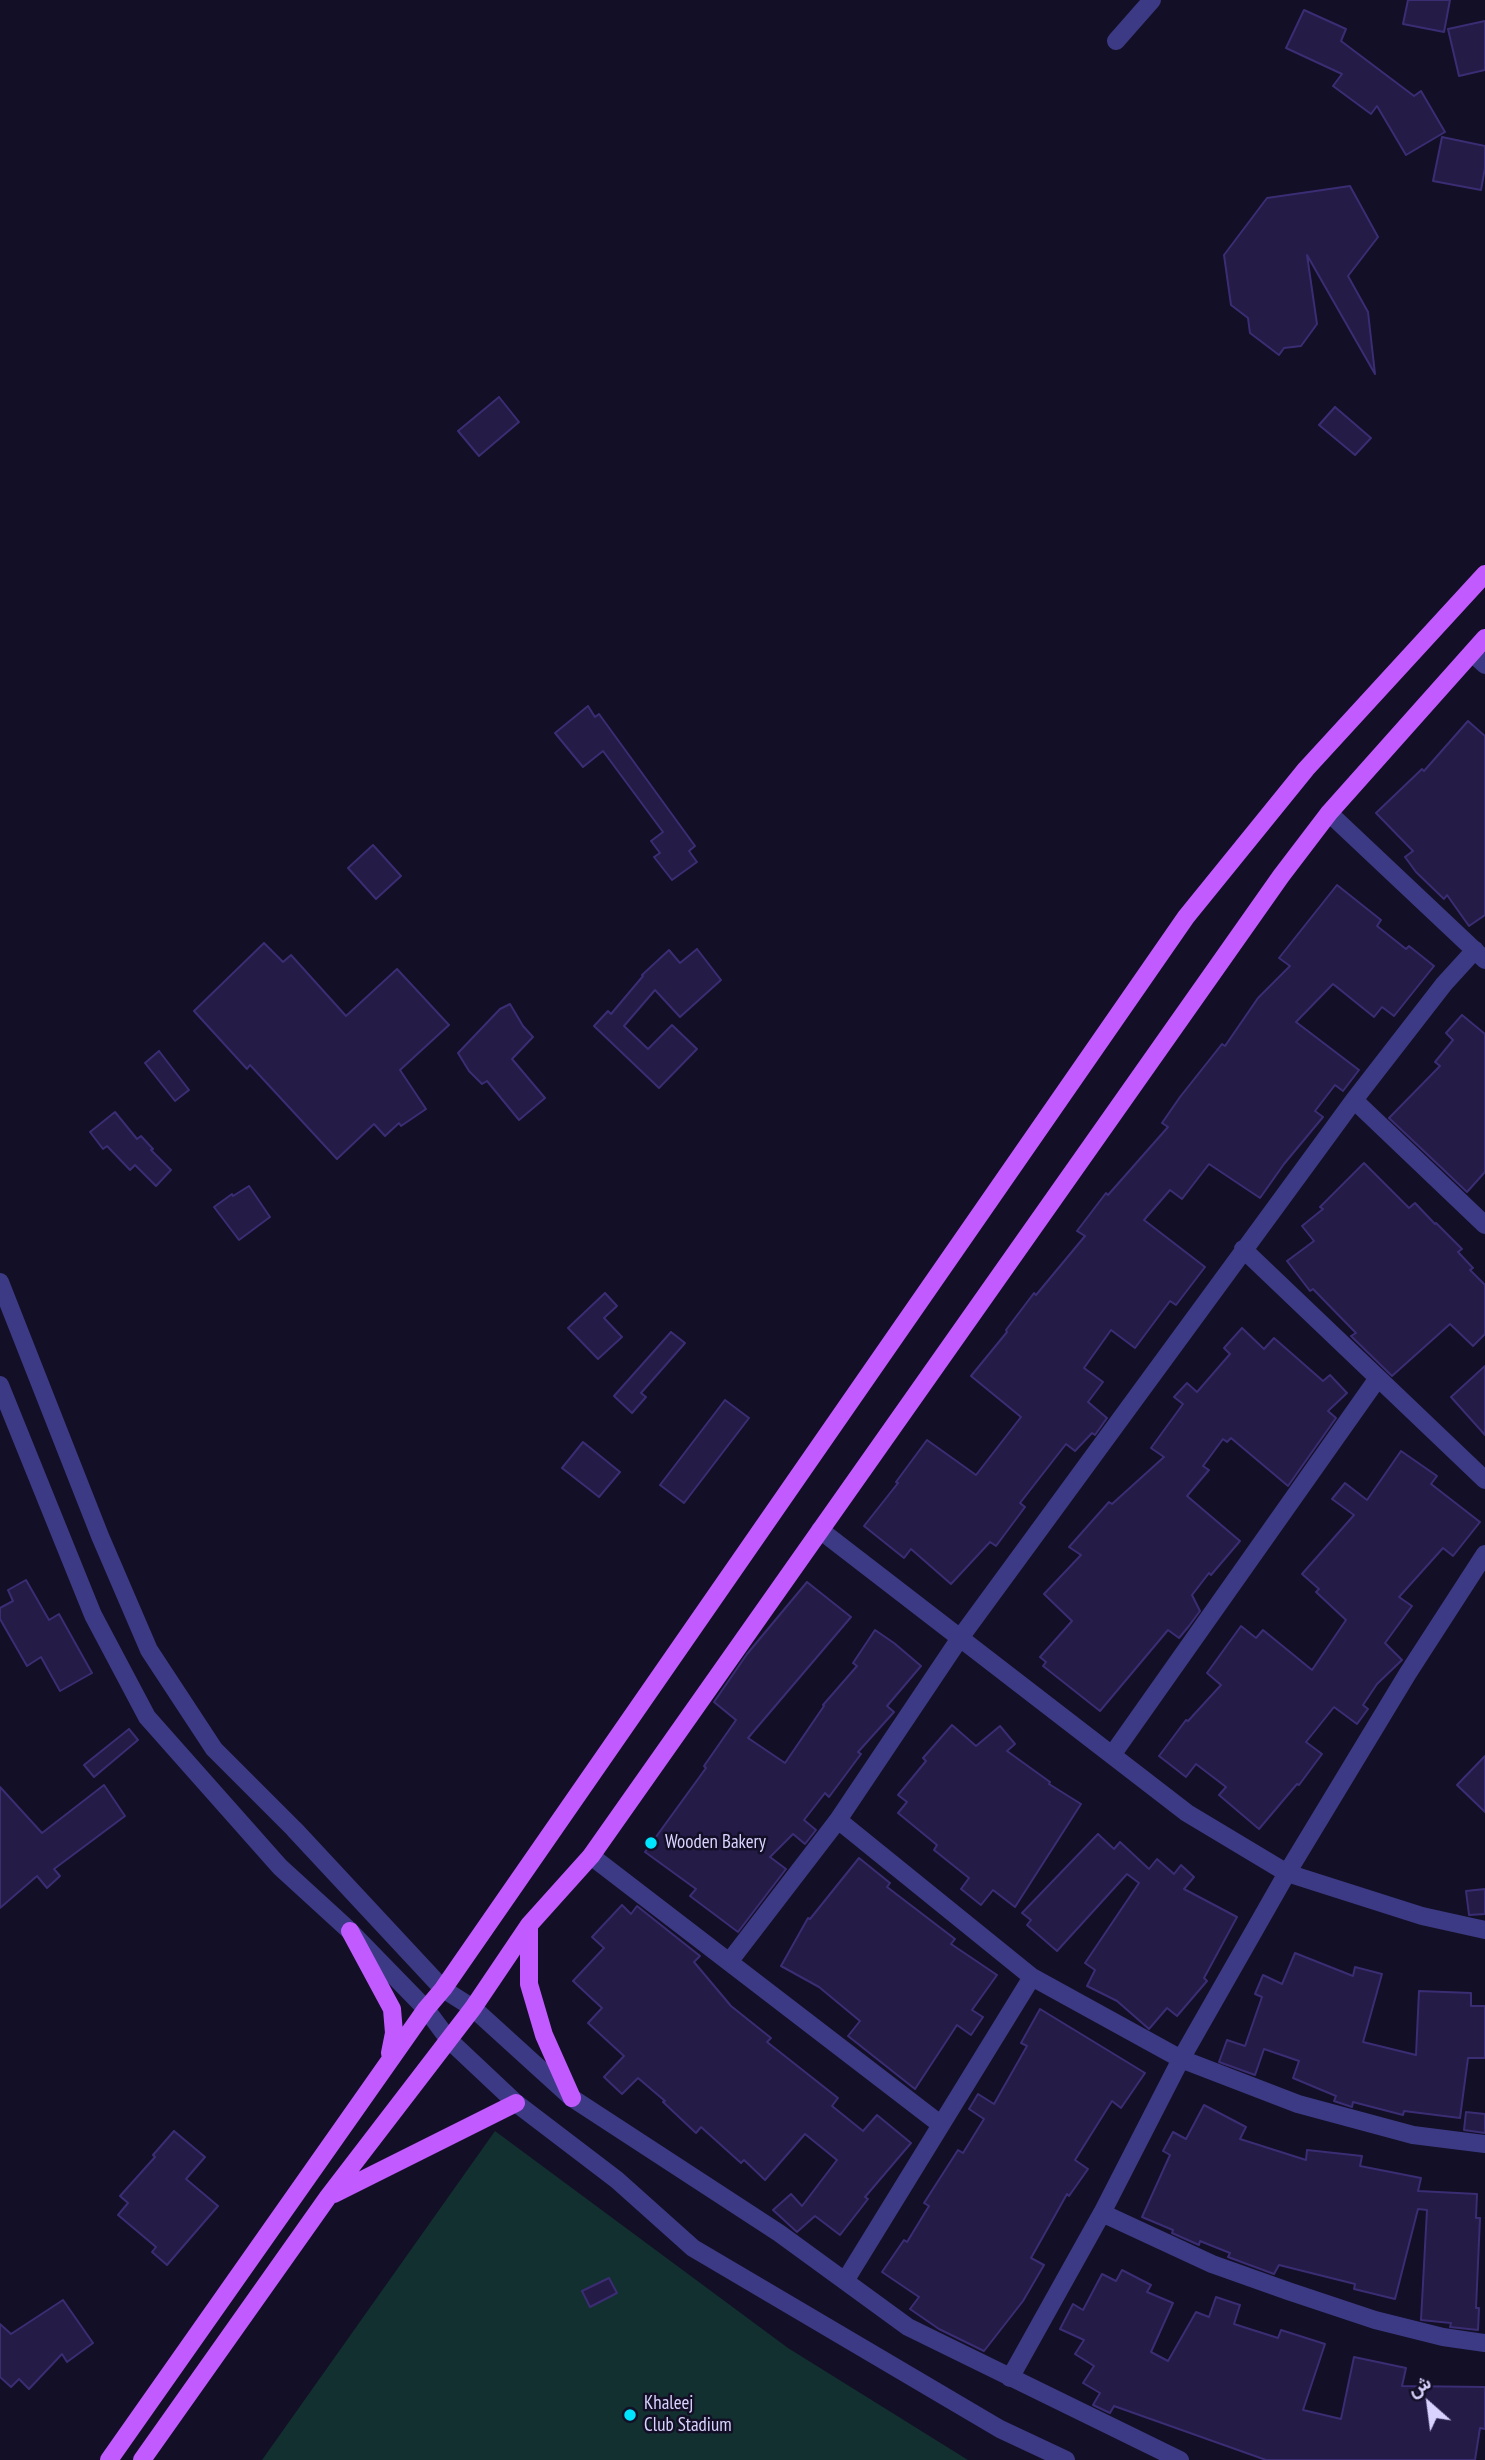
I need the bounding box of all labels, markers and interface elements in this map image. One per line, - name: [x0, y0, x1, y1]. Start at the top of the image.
- place label: Wooden Bakery: [665, 1832, 766, 1854]
- marker: Wooden Bakery: [643, 1835, 659, 1851]
- north arrow: [1394, 2369, 1464, 2439]
- text: ش: [1403, 2370, 1435, 2401]
- place label: Khaleej Club Stadium: [644, 2393, 732, 2437]
- marker: Khaleej Club Stadium: [622, 2407, 638, 2423]

